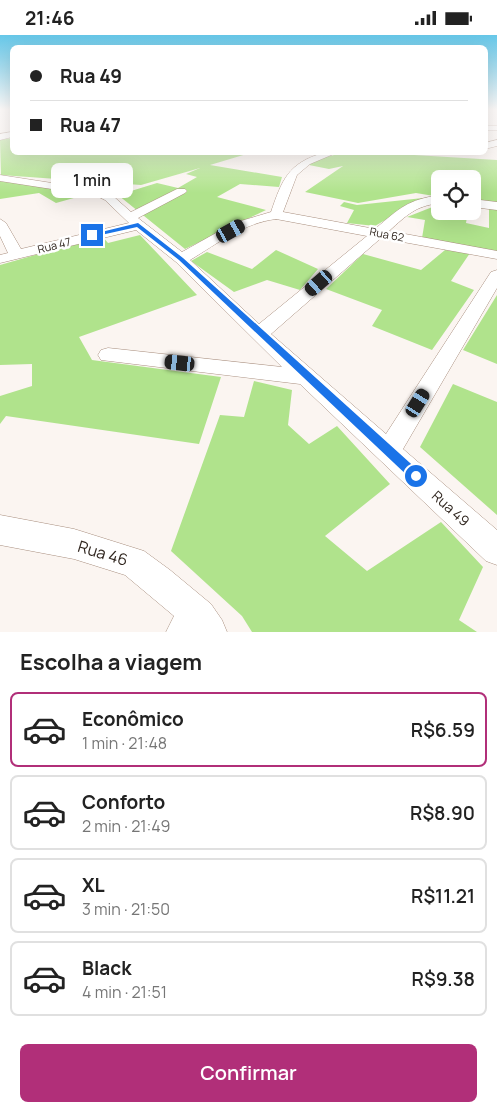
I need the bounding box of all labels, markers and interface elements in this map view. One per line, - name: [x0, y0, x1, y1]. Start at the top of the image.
- text: 21:46: [25, 5, 75, 31]
- text: Rua 49: [60, 63, 122, 89]
- text: Rua 47: [60, 112, 121, 138]
- callout: 1 min: [51, 163, 133, 197]
- text: 1 min: [73, 169, 111, 191]
- map controls: [431, 170, 481, 220]
- button: locate: [431, 170, 481, 220]
- car: [214, 217, 247, 245]
- street label: Rua 62: [368, 223, 406, 245]
- route end: [81, 224, 103, 246]
- street label: Rua 47: [36, 234, 72, 256]
- car: [302, 267, 335, 299]
- car: [164, 354, 195, 372]
- car: [403, 386, 432, 420]
- route start: [405, 465, 427, 487]
- street label: Rua 49: [428, 486, 474, 530]
- street label: Rua 46: [75, 535, 131, 571]
- text: Escolha a viagem: [20, 647, 202, 677]
- text: Econômico: [82, 706, 184, 732]
- icon: car: [22, 707, 67, 752]
- text: R$6.59: [411, 717, 475, 743]
- text: 1 min · 21:48: [82, 732, 167, 754]
- text: Conforto: [82, 789, 165, 815]
- icon: car: [22, 790, 67, 835]
- text: R$8.90: [410, 800, 475, 826]
- text: 2 min · 21:49: [82, 815, 171, 837]
- text: XL: [82, 872, 105, 898]
- icon: car: [22, 873, 67, 918]
- text: R$11.21: [411, 883, 475, 909]
- text: 3 min · 21:50: [82, 898, 170, 920]
- text: Black: [82, 955, 131, 981]
- icon: car: [22, 956, 67, 1001]
- text: R$9.38: [412, 966, 475, 992]
- text: 4 min · 21:51: [82, 981, 167, 1003]
- button: Confirmar: [20, 1044, 477, 1102]

